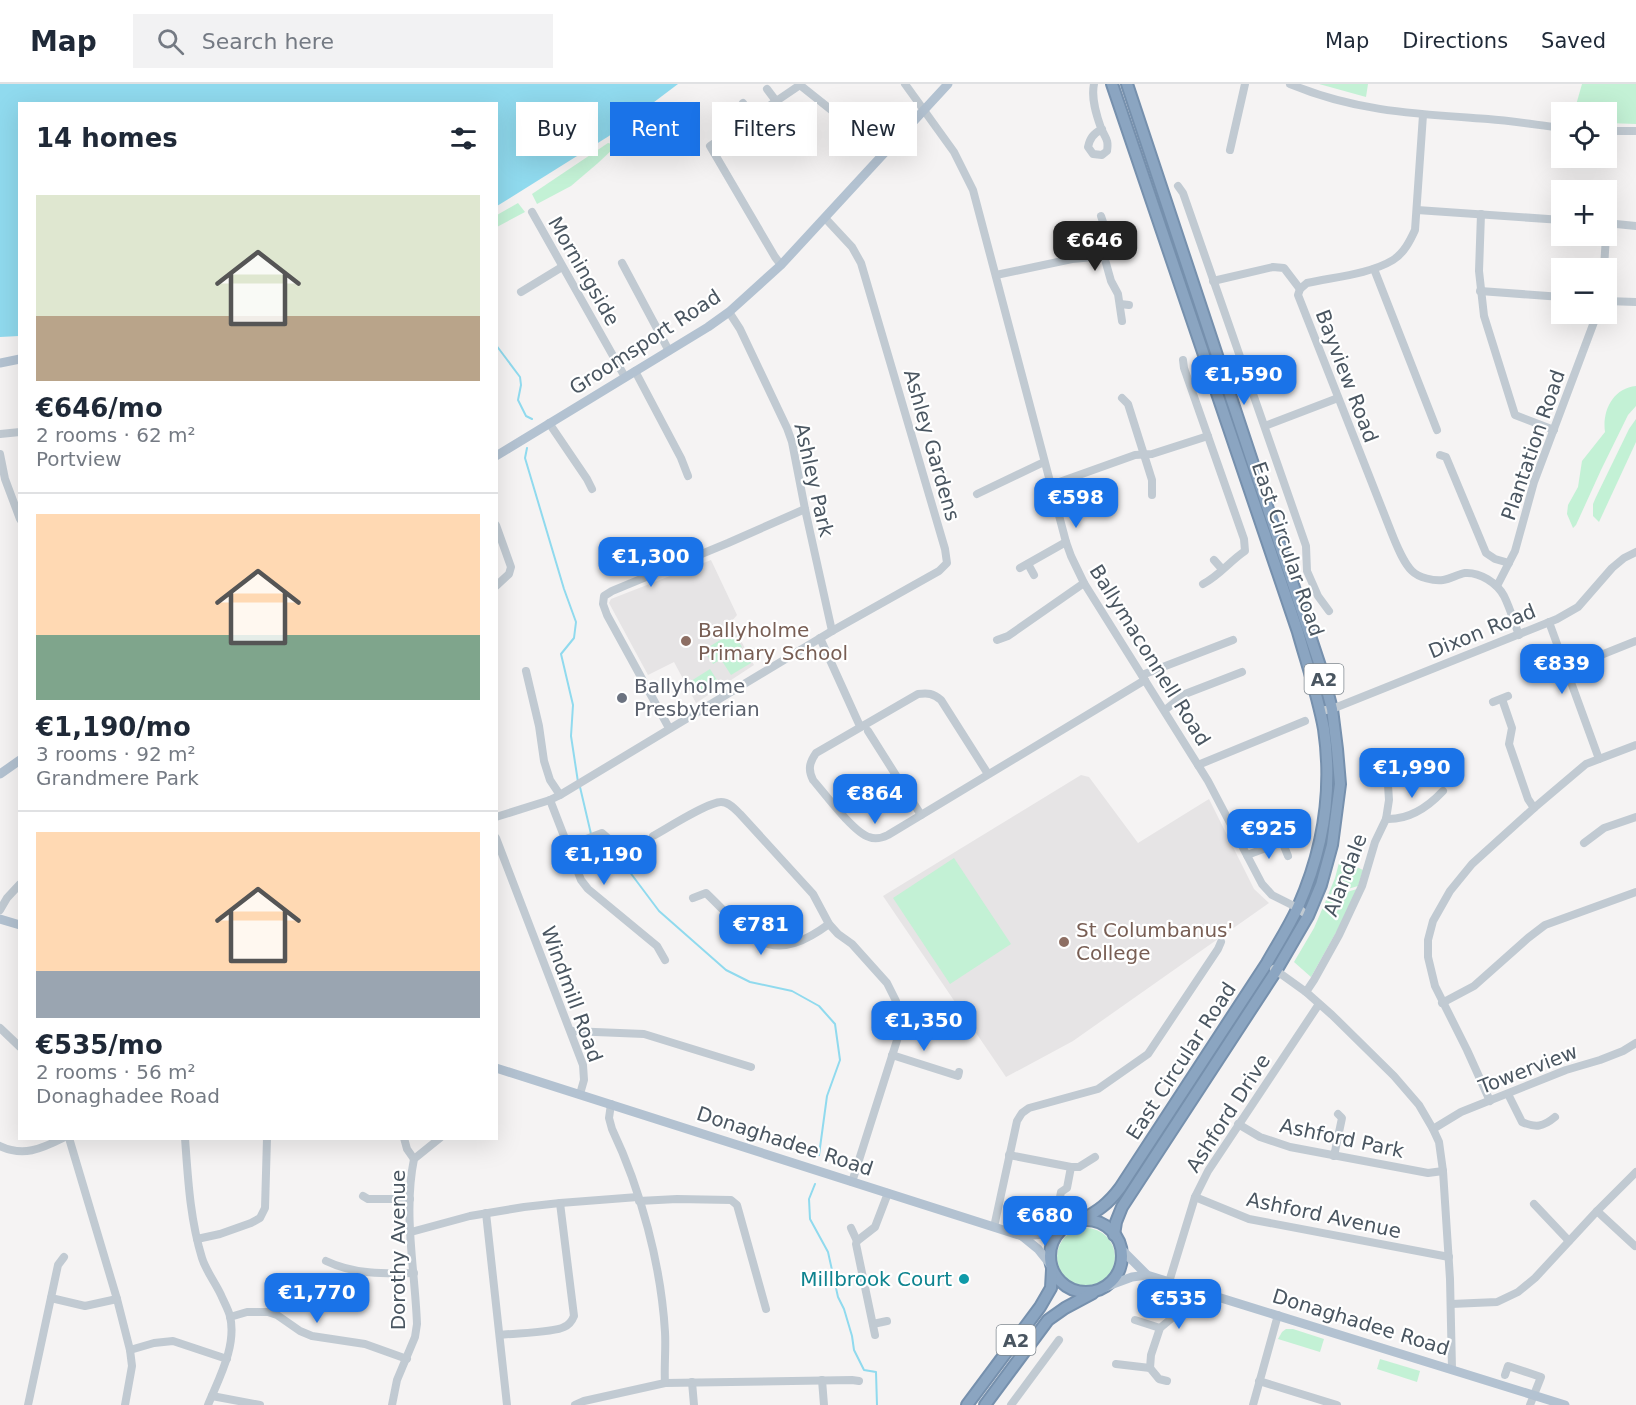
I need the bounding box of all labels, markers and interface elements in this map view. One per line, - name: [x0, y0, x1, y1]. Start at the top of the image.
- search box: [133, 14, 553, 68]
- text: Map: [30, 25, 97, 58]
- icon: search: [154, 25, 187, 58]
- text: Search here: [202, 29, 334, 54]
- text: Map: [1325, 29, 1369, 53]
- text: Directions: [1402, 29, 1508, 53]
- text: Saved: [1541, 29, 1606, 53]
- chip: Buy: [516, 102, 598, 156]
- chip: Rent: [610, 102, 700, 156]
- chip: Filters: [712, 102, 817, 156]
- chip: New: [829, 102, 917, 156]
- map controls: [1551, 102, 1617, 324]
- button: locate: [1551, 102, 1617, 168]
- icon: filters: [447, 122, 480, 155]
- text: 14 homes: [36, 123, 178, 153]
- button: +: [1551, 180, 1617, 246]
- street label: Morningside: [543, 212, 625, 330]
- pin: €646: [1059, 221, 1131, 272]
- text: €646: [1067, 228, 1123, 252]
- icon: home: [204, 234, 312, 342]
- button: −: [1551, 258, 1617, 324]
- street label: Groomsport Road: [565, 284, 725, 400]
- street label: Bayview Road: [1311, 306, 1383, 446]
- pin: €1,590: [1195, 355, 1293, 406]
- text: €1,590: [1205, 362, 1283, 386]
- street label: Ashley Gardens: [899, 366, 965, 524]
- street label: Plantation Road: [1496, 367, 1570, 523]
- text: €646/mo: [36, 393, 163, 423]
- street label: Ashley Park: [789, 421, 839, 540]
- text: 2 rooms · 62 m²: [36, 423, 196, 447]
- text: Portview: [36, 447, 122, 471]
- street label: East Circular Road: [1247, 459, 1329, 639]
- pin: €598: [1040, 478, 1112, 529]
- text: €598: [1048, 485, 1104, 509]
- pin: €1,300: [602, 537, 700, 588]
- text: €1,300: [612, 544, 690, 568]
- icon: home: [204, 553, 312, 661]
- street label: Ballymaconnell Road: [1084, 560, 1216, 750]
- street label: Dixon Road: [1425, 599, 1539, 663]
- place label: Ballyholme Primary School: [698, 618, 848, 665]
- marker: Ballyholme Primary School: [679, 634, 693, 648]
- pin: €839: [1526, 644, 1598, 695]
- text: €839: [1534, 651, 1590, 675]
- road number: A2: [1304, 664, 1344, 694]
- place label: Ballyholme Presbyterian: [634, 674, 760, 721]
- marker: Ballyholme Presbyterian: [615, 691, 629, 705]
- text: €1,190/mo: [36, 712, 191, 742]
- text: 3 rooms · 92 m²: [36, 742, 196, 766]
- pin: €1,990: [1363, 748, 1461, 799]
- text: €1,990: [1373, 755, 1451, 779]
- text: Grandmere Park: [36, 766, 199, 790]
- pin: €864: [839, 774, 911, 825]
- text: €864: [847, 781, 903, 805]
- pin: €925: [1233, 809, 1305, 860]
- text: €925: [1241, 816, 1297, 840]
- street label: Alandale: [1318, 830, 1372, 920]
- pin: €1,190: [555, 835, 653, 886]
- text: €1,190: [565, 842, 643, 866]
- icon: home: [204, 871, 312, 979]
- pin: €781: [725, 905, 797, 956]
- text: €781: [733, 912, 789, 936]
- place label: St Columbanus' College: [1076, 918, 1233, 965]
- street label: Windmill Road: [536, 923, 608, 1065]
- marker: St Columbanus' College: [1057, 935, 1071, 949]
- street label: East Circular Road: [1121, 978, 1241, 1144]
- pin: €1,350: [875, 1001, 973, 1052]
- text: €1,350: [885, 1008, 963, 1032]
- text: €535/mo: [36, 1030, 163, 1060]
- street label: Towerview: [1474, 1039, 1581, 1099]
- street label: Ashford Drive: [1181, 1049, 1275, 1177]
- text: 2 rooms · 56 m²: [36, 1060, 196, 1084]
- text: Donaghadee Road: [36, 1084, 220, 1108]
- street label: Donaghadee Road: [694, 1101, 876, 1181]
- street label: Ashford Park: [1278, 1113, 1407, 1163]
- street label: Dorothy Avenue: [386, 1170, 410, 1330]
- street label: Ashford Avenue: [1245, 1187, 1403, 1243]
- pin: €680: [1009, 1196, 1081, 1247]
- text: €680: [1017, 1203, 1073, 1227]
- place label: Millbrook Court: [800, 1267, 952, 1291]
- marker: Millbrook Court: [957, 1272, 971, 1286]
- pin: €1,770: [268, 1273, 366, 1324]
- pin: €535: [1143, 1279, 1215, 1330]
- text: €1,770: [278, 1280, 356, 1304]
- street label: Donaghadee Road: [1269, 1284, 1453, 1360]
- text: €535: [1151, 1286, 1207, 1310]
- road number: A2: [996, 1325, 1036, 1355]

